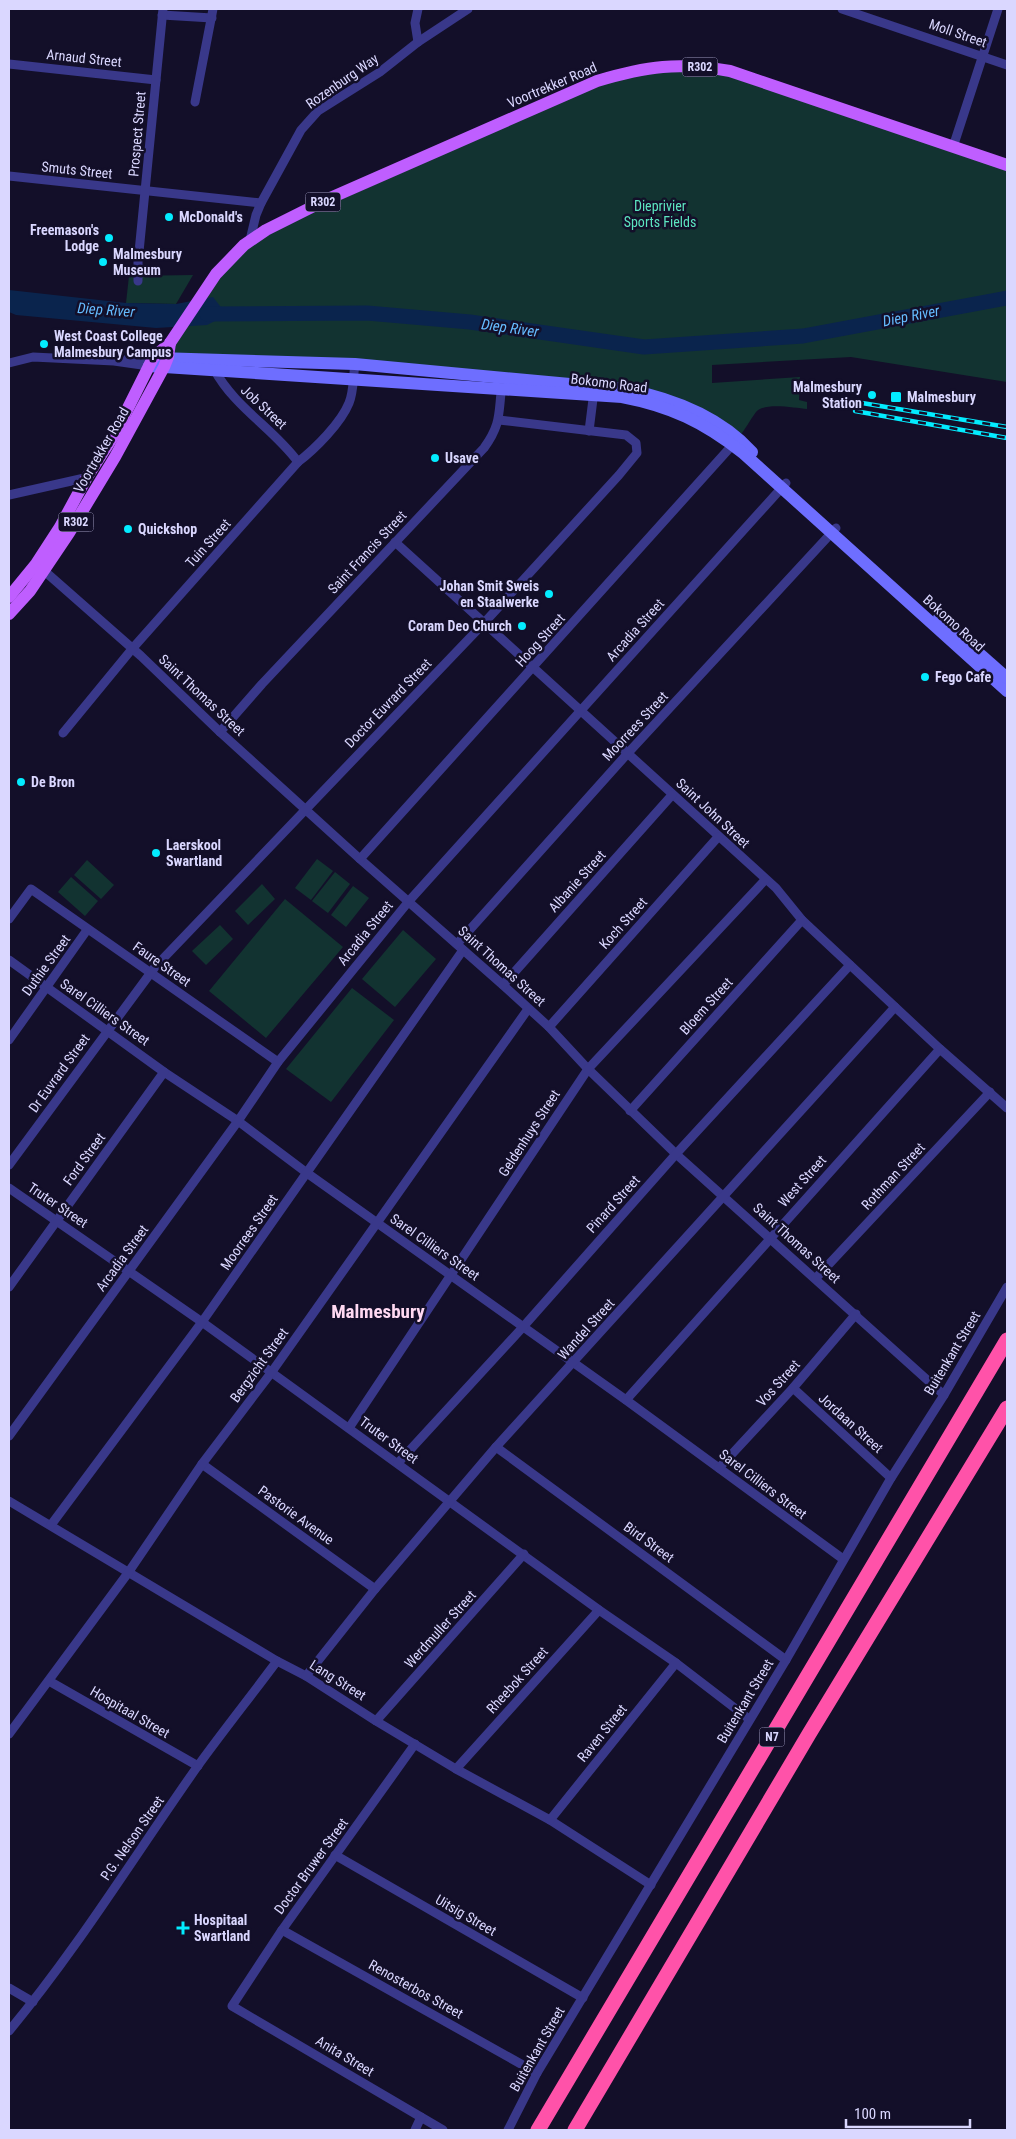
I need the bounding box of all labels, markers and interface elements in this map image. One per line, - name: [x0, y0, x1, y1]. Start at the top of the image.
- street label: Moll Street: [927, 16, 989, 50]
- street label: Arnaud Street: [46, 46, 122, 70]
- street label: Rozenburg Way: [303, 50, 381, 112]
- road number: R302: [682, 58, 718, 76]
- street label: Voortrekker Road: [505, 59, 599, 111]
- street label: Prospect Street: [125, 91, 149, 177]
- street label: Smuts Street: [41, 158, 113, 182]
- road number: R302: [306, 192, 340, 212]
- park label: Dieprivier Sports Fields: [624, 198, 696, 230]
- place label: McDonald's: [179, 209, 243, 225]
- marker: McDonald's: [163, 211, 175, 223]
- place label: Freemason's Lodge: [30, 222, 99, 254]
- marker: Freemason's Lodge: [103, 232, 115, 244]
- place label: Malmesbury Museum: [113, 246, 183, 278]
- marker: Malmesbury Museum: [97, 256, 109, 268]
- water label: Diep River: [77, 299, 136, 321]
- water label: Diep River: [881, 302, 941, 330]
- water label: Diep River: [480, 315, 540, 341]
- place label: West Coast College Malmesbury Campus: [54, 328, 171, 360]
- marker: West Coast College Malmesbury Campus: [38, 338, 50, 350]
- street label: Bokomo Road: [570, 370, 648, 396]
- place label: Malmesbury Station: [793, 379, 863, 411]
- street label: Job Street: [238, 382, 290, 432]
- marker: Malmesbury Station: [866, 389, 878, 401]
- place label: Malmesbury: [907, 389, 977, 405]
- marker: Malmesbury: [889, 390, 903, 404]
- street label: Voortrekker Road: [70, 405, 132, 495]
- place label: Usave: [445, 450, 479, 466]
- marker: Usave: [429, 452, 441, 464]
- street label: Saint Francis Street: [325, 507, 409, 597]
- road number: R302: [58, 512, 94, 532]
- street label: Tuin Street: [182, 516, 234, 570]
- place label: Quickshop: [138, 521, 197, 537]
- marker: Quickshop: [122, 523, 134, 535]
- place label: Johan Smit Sweis en Staalwerke: [440, 578, 539, 610]
- marker: Johan Smit Sweis en Staalwerke: [543, 588, 555, 600]
- street label: Bokomo Road: [920, 591, 988, 655]
- street label: Arcadia Street: [603, 596, 667, 664]
- street label: Hoog Street: [512, 610, 568, 670]
- place label: Coram Deo Church: [408, 618, 512, 634]
- marker: Coram Deo Church: [516, 620, 528, 632]
- street label: Saint Thomas Street: [156, 651, 248, 739]
- street label: Doctor Euvrard Street: [341, 655, 435, 751]
- place label: Fego Cafe: [935, 669, 991, 685]
- marker: Fego Cafe: [919, 671, 931, 683]
- street label: Moorrees Street: [599, 688, 671, 764]
- place label: De Bron: [31, 774, 75, 790]
- street label: Saint John Street: [673, 775, 753, 851]
- marker: De Bron: [15, 776, 27, 788]
- place label: Laerskool Swartland: [166, 837, 222, 869]
- marker: Laerskool Swartland: [150, 847, 162, 859]
- street label: Albanie Street: [545, 847, 609, 915]
- street label: Koch Street: [596, 894, 650, 952]
- street label: Arcadia Street: [334, 898, 396, 968]
- street label: Saint Thomas Street: [455, 923, 549, 1009]
- street label: Duthie Street: [19, 931, 73, 999]
- street label: Faure Street: [130, 938, 194, 990]
- street label: Bloem Street: [676, 974, 736, 1038]
- street label: Sarel Cilliers Street: [57, 975, 153, 1049]
- street label: Dr Euvrard Street: [25, 1031, 93, 1115]
- street label: Geldenhuys Street: [495, 1087, 563, 1179]
- street label: Ford Street: [60, 1130, 108, 1188]
- street label: Rothman Street: [858, 1139, 928, 1213]
- street label: West Street: [775, 1152, 829, 1210]
- street label: Pinard Street: [583, 1172, 643, 1236]
- street label: Truter Street: [25, 1179, 91, 1231]
- street label: Moorrees Street: [217, 1191, 281, 1273]
- street label: Saint Thomas Street: [750, 1200, 844, 1286]
- street label: Sarel Cilliers Street: [387, 1210, 483, 1284]
- street label: Arcadia Street: [93, 1222, 151, 1294]
- street label: Wandel Street: [554, 1295, 618, 1363]
- district label: Malmesbury: [331, 1300, 425, 1323]
- street label: Buitenkant Street: [921, 1308, 983, 1398]
- street label: Bergzicht Street: [227, 1325, 291, 1405]
- street label: Vos Street: [753, 1356, 803, 1410]
- street label: Jordaan Street: [816, 1390, 886, 1456]
- street label: Truter Street: [356, 1413, 422, 1467]
- street label: Sarel Cilliers Street: [716, 1446, 810, 1522]
- street label: Pastorie Avenue: [255, 1482, 337, 1548]
- street label: Bird Street: [621, 1518, 677, 1566]
- street label: Werdmuller Street: [401, 1587, 479, 1671]
- street label: Rheebok Street: [483, 1644, 551, 1716]
- street label: Buitenkant Street: [714, 1656, 776, 1746]
- street label: Lang Street: [307, 1657, 369, 1703]
- street label: Hospitaal Street: [87, 1683, 173, 1741]
- street label: Raven Street: [574, 1701, 630, 1765]
- road number: N7: [760, 1728, 784, 1746]
- street label: P.G. Nelson Street: [97, 1793, 167, 1883]
- street label: Doctor Bruwer Street: [271, 1815, 351, 1917]
- street label: Uitsig Street: [433, 1891, 499, 1939]
- place label: Hospitaal Swartland: [194, 1912, 250, 1944]
- marker: Hospitaal Swartland: [176, 1921, 190, 1935]
- street label: Renosterbos Street: [366, 1956, 466, 2022]
- street label: Buitenkant Street: [506, 2004, 568, 2094]
- street label: Anita Street: [313, 2032, 377, 2080]
- scale bar: [846, 2096, 970, 2128]
- text: 100 m: [854, 2105, 891, 2123]

